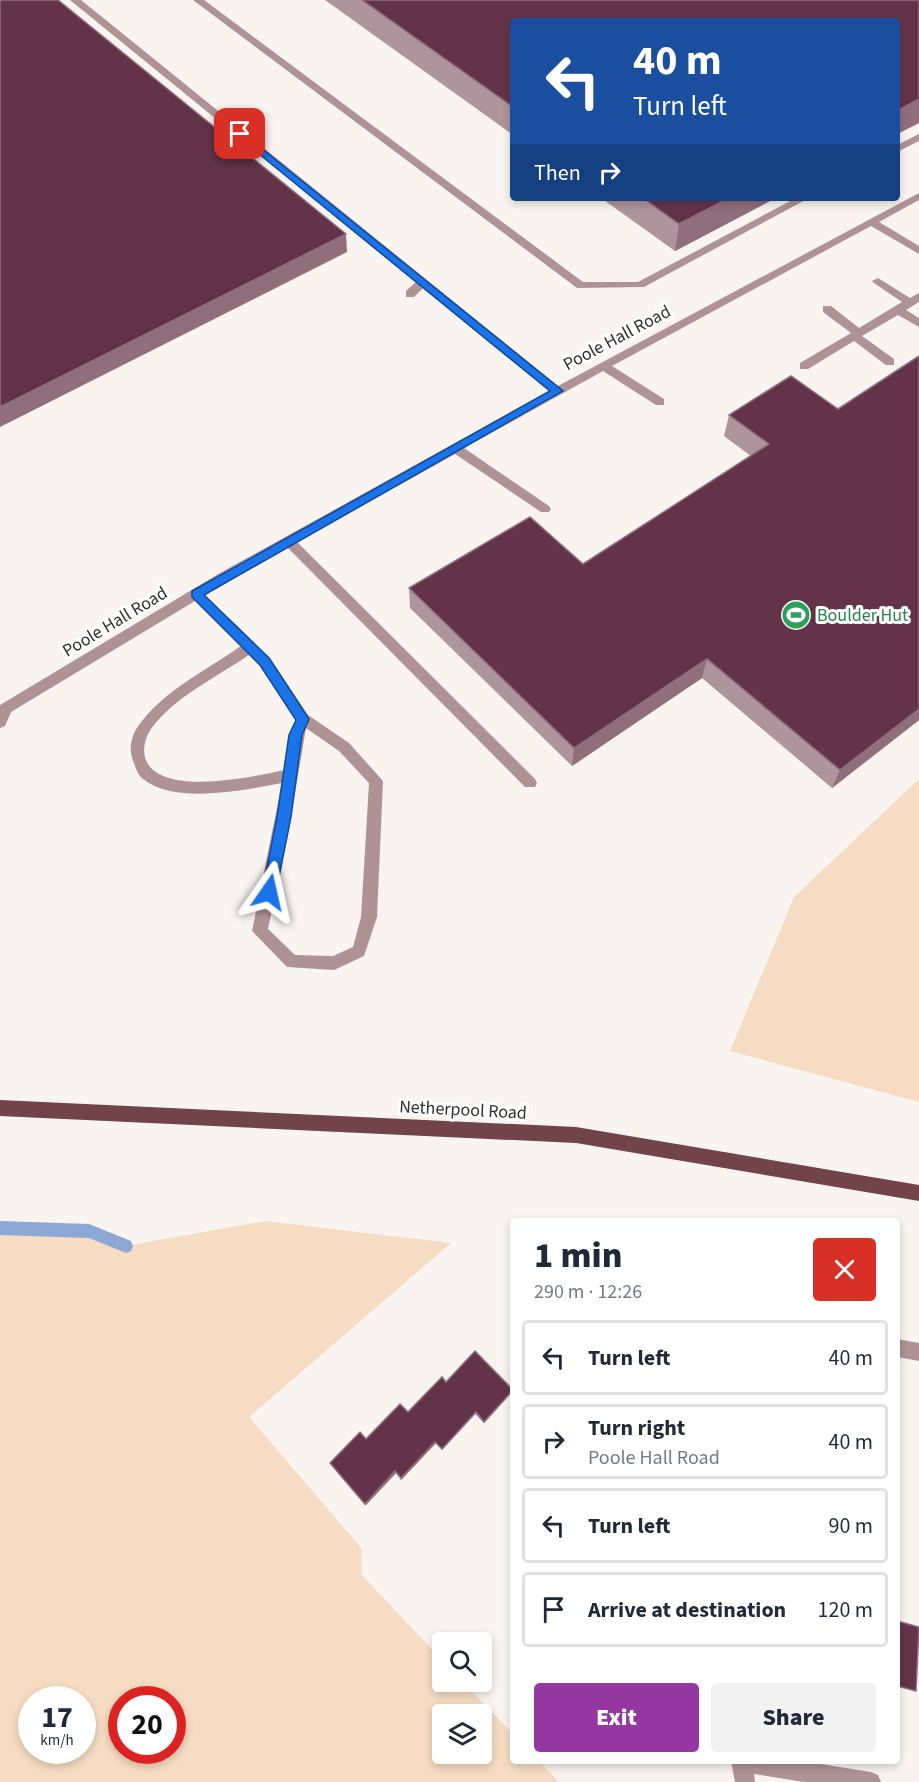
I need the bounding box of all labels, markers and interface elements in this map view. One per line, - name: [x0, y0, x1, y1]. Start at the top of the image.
- text: 40 m: [633, 31, 722, 91]
- icon: left: [534, 42, 612, 120]
- text: Turn left: [633, 87, 727, 126]
- pin: [214, 108, 265, 159]
- icon: arrive: [223, 117, 256, 150]
- icon: right: [593, 156, 626, 189]
- text: Then: [534, 157, 581, 189]
- street label: Poole Hall Road: [559, 299, 675, 377]
- street label: Poole Hall Road: [58, 581, 172, 663]
- sports icon: Boulder Hut: [780, 599, 812, 631]
- place label: Boulder Hut: [817, 603, 908, 628]
- position arrow: [237, 860, 301, 924]
- street label: Netherpool Road: [399, 1094, 527, 1126]
- text: 1 min: [534, 1230, 622, 1281]
- button: close: [813, 1238, 876, 1301]
- text: 290 m · 12:26: [534, 1278, 642, 1306]
- icon: left: [537, 1341, 570, 1374]
- text: Turn left: [588, 1342, 670, 1374]
- text: 40 m: [828, 1342, 873, 1374]
- text: Turn right: [588, 1412, 685, 1444]
- icon: right: [537, 1425, 570, 1458]
- text: 40 m: [828, 1426, 873, 1458]
- text: Poole Hall Road: [588, 1444, 720, 1472]
- icon: left: [537, 1509, 570, 1542]
- text: Turn left: [588, 1510, 670, 1542]
- text: 90 m: [828, 1510, 873, 1542]
- icon: arrive: [537, 1593, 570, 1626]
- text: Arrive at destination: [588, 1594, 786, 1626]
- text: 120 m: [818, 1594, 873, 1626]
- map controls: [432, 1632, 492, 1764]
- button: search: [432, 1632, 492, 1692]
- button: Exit: [534, 1683, 699, 1752]
- button: Share: [711, 1683, 876, 1752]
- speed limit sign: 20: [108, 1686, 186, 1764]
- text: 17: [41, 1696, 73, 1739]
- button: layers: [432, 1704, 492, 1764]
- text: km/h: [40, 1730, 74, 1751]

